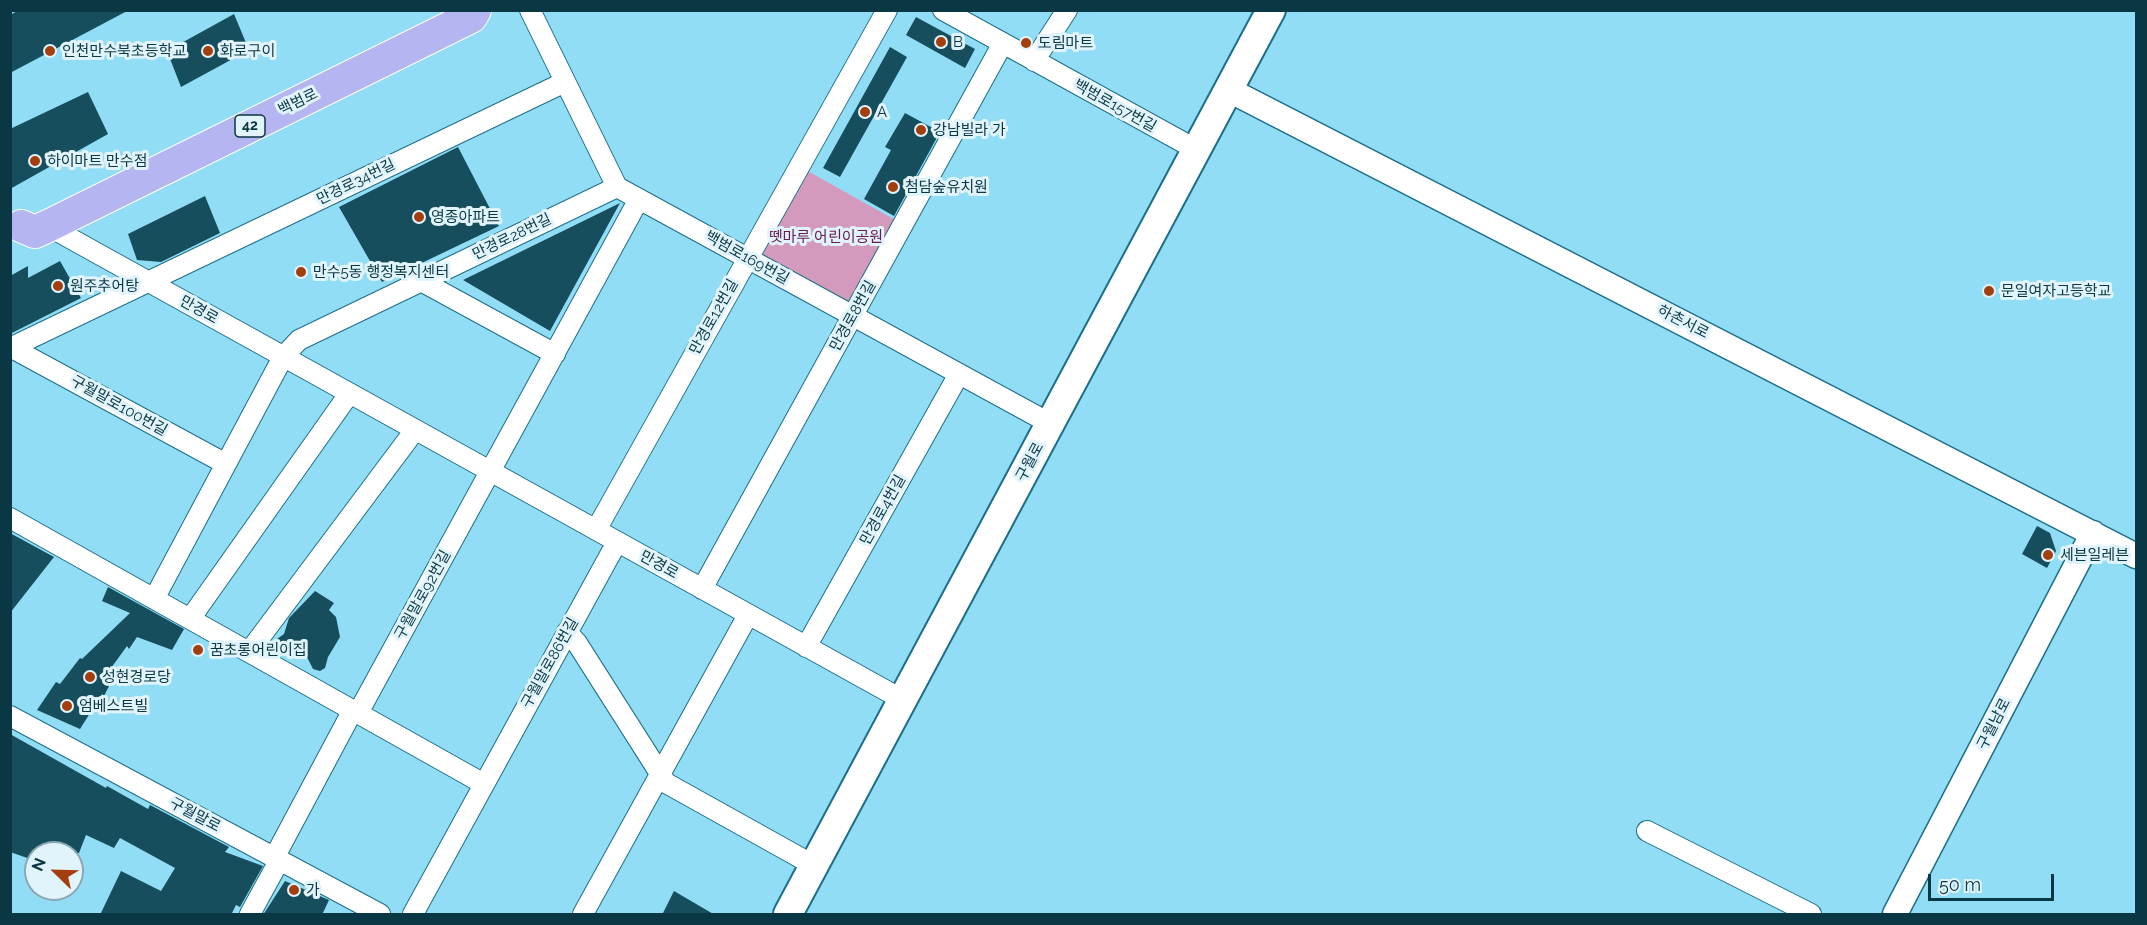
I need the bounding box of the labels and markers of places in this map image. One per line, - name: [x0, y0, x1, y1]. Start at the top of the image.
- place label: B: [953, 33, 963, 51]
- place label: 도림마트: [1038, 34, 1093, 52]
- marker: B: [934, 35, 948, 49]
- marker: 도림마트: [1019, 36, 1033, 50]
- place label: 인천만수북초등학교: [62, 42, 186, 60]
- place label: 화로구이: [220, 42, 275, 60]
- marker: 인천만수북초등학교: [43, 44, 57, 58]
- marker: 화로구이: [201, 44, 215, 58]
- place label: A: [877, 103, 887, 121]
- marker: A: [858, 105, 872, 119]
- place label: 강남빌라 가: [933, 121, 1006, 139]
- marker: 강남빌라 가: [914, 123, 928, 137]
- place label: 하이마트 만수점: [47, 152, 147, 170]
- marker: 하이마트 만수점: [28, 154, 42, 168]
- place label: 첨담숲유치원: [905, 178, 988, 196]
- marker: 첨담숲유치원: [886, 180, 900, 194]
- place label: 영종아파트: [431, 208, 500, 226]
- marker: 영종아파트: [412, 210, 426, 224]
- place label: 만수5동 행정복지센터: [313, 263, 449, 281]
- marker: 만수5동 행정복지센터: [294, 265, 308, 279]
- place label: 원주추어탕: [70, 277, 139, 295]
- marker: 원주추어탕: [51, 279, 65, 293]
- place label: 문일여자고등학교: [2001, 282, 2111, 300]
- marker: 문일여자고등학교: [1982, 284, 1996, 298]
- place label: 세븐일레븐: [2060, 546, 2129, 564]
- marker: 세븐일레븐: [2041, 548, 2055, 562]
- place label: 꿈초롱어린이집: [210, 641, 307, 659]
- marker: 꿈초롱어린이집: [191, 643, 205, 657]
- place label: 성현경로당: [102, 668, 171, 686]
- marker: 성현경로당: [83, 670, 97, 684]
- place label: 엄베스트빌: [79, 697, 148, 715]
- marker: 엄베스트빌: [60, 699, 74, 713]
- place label: 가: [306, 881, 320, 899]
- marker: 가: [287, 883, 301, 897]

